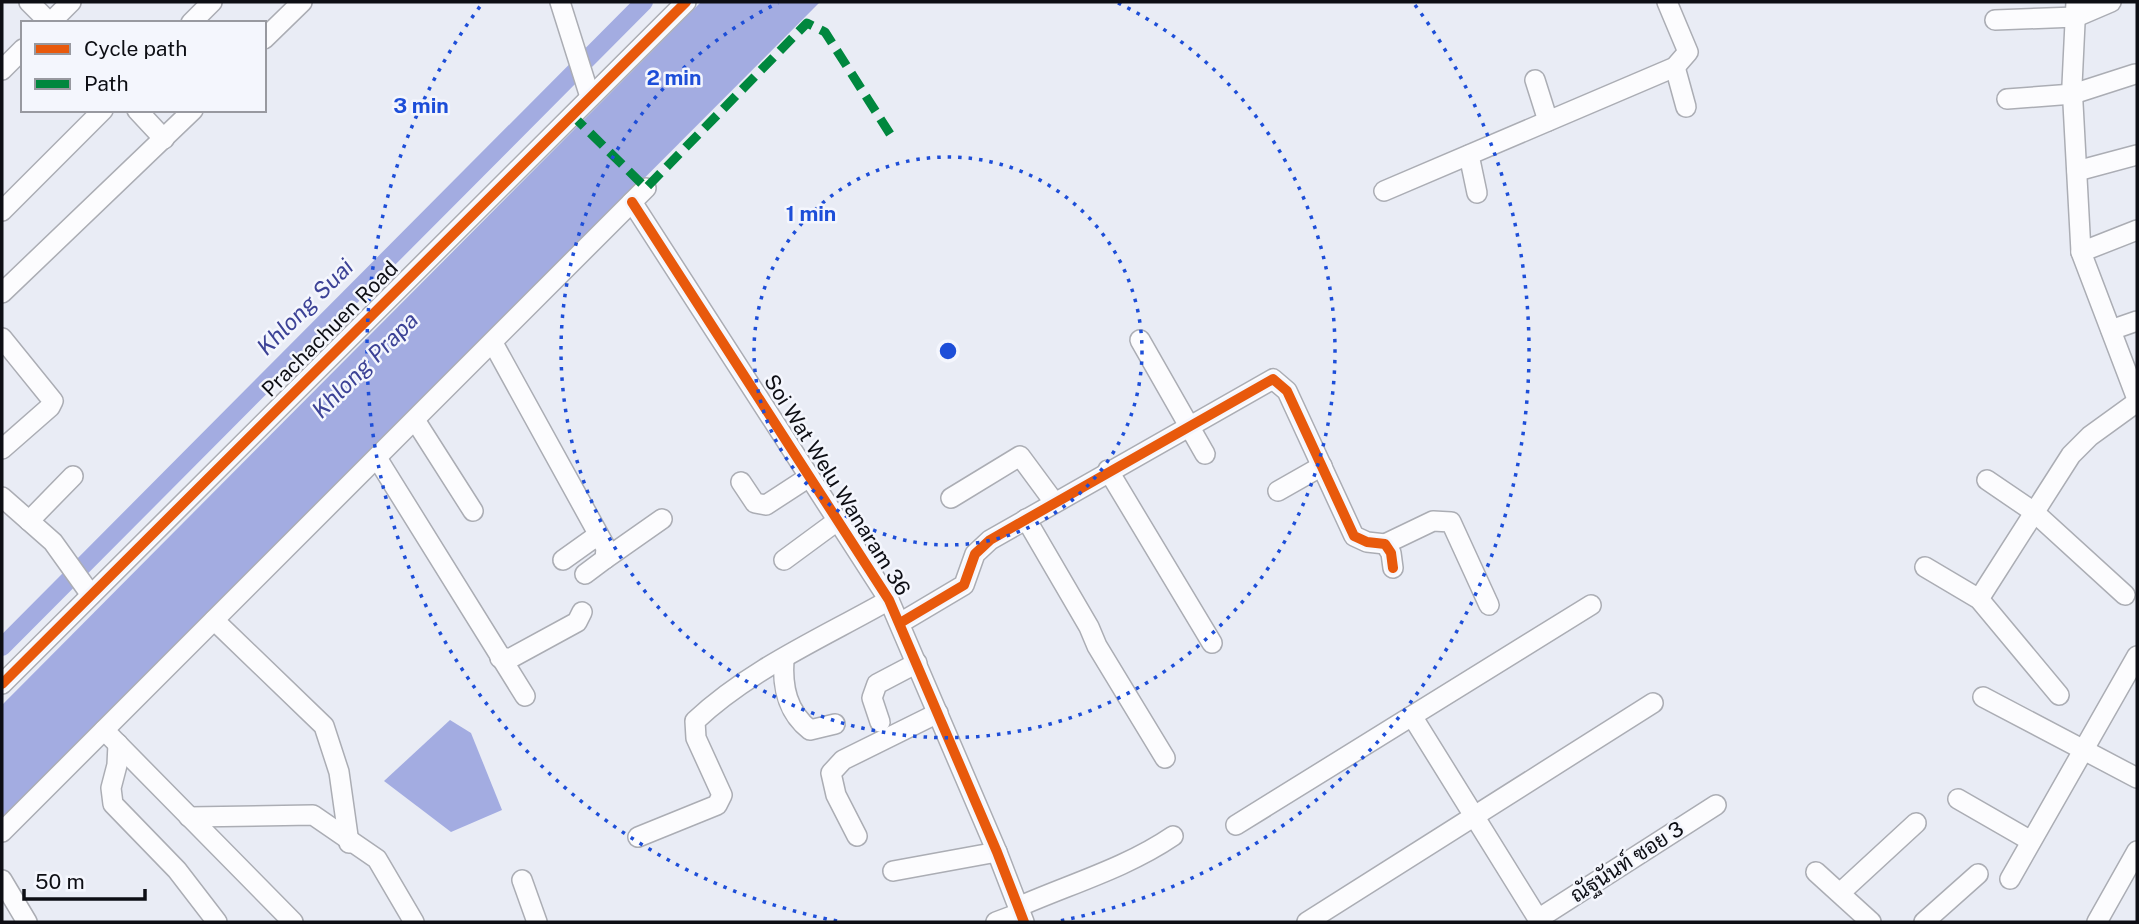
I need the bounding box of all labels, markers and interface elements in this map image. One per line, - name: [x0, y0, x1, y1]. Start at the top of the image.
- legend: [21, 21, 266, 112]
- text: Cycle path: [84, 36, 187, 61]
- text: 2 min: [646, 65, 702, 90]
- text: Path: [84, 71, 129, 96]
- text: 3 min: [393, 93, 449, 118]
- text: 1 min: [786, 201, 836, 226]
- water label: Khlong Suai: [251, 253, 359, 360]
- street label: Prachachuen Road: [256, 255, 403, 402]
- water label: Khlong Prapa: [306, 306, 423, 423]
- centre of rings: [936, 339, 960, 363]
- street label: Soi Wat Welu Wanaram 36: [759, 370, 916, 600]
- street label: ณัฐนันท์ ซอย 3: [1565, 815, 1689, 908]
- scale bar: [24, 858, 145, 902]
- text: 50 m: [35, 869, 85, 894]

